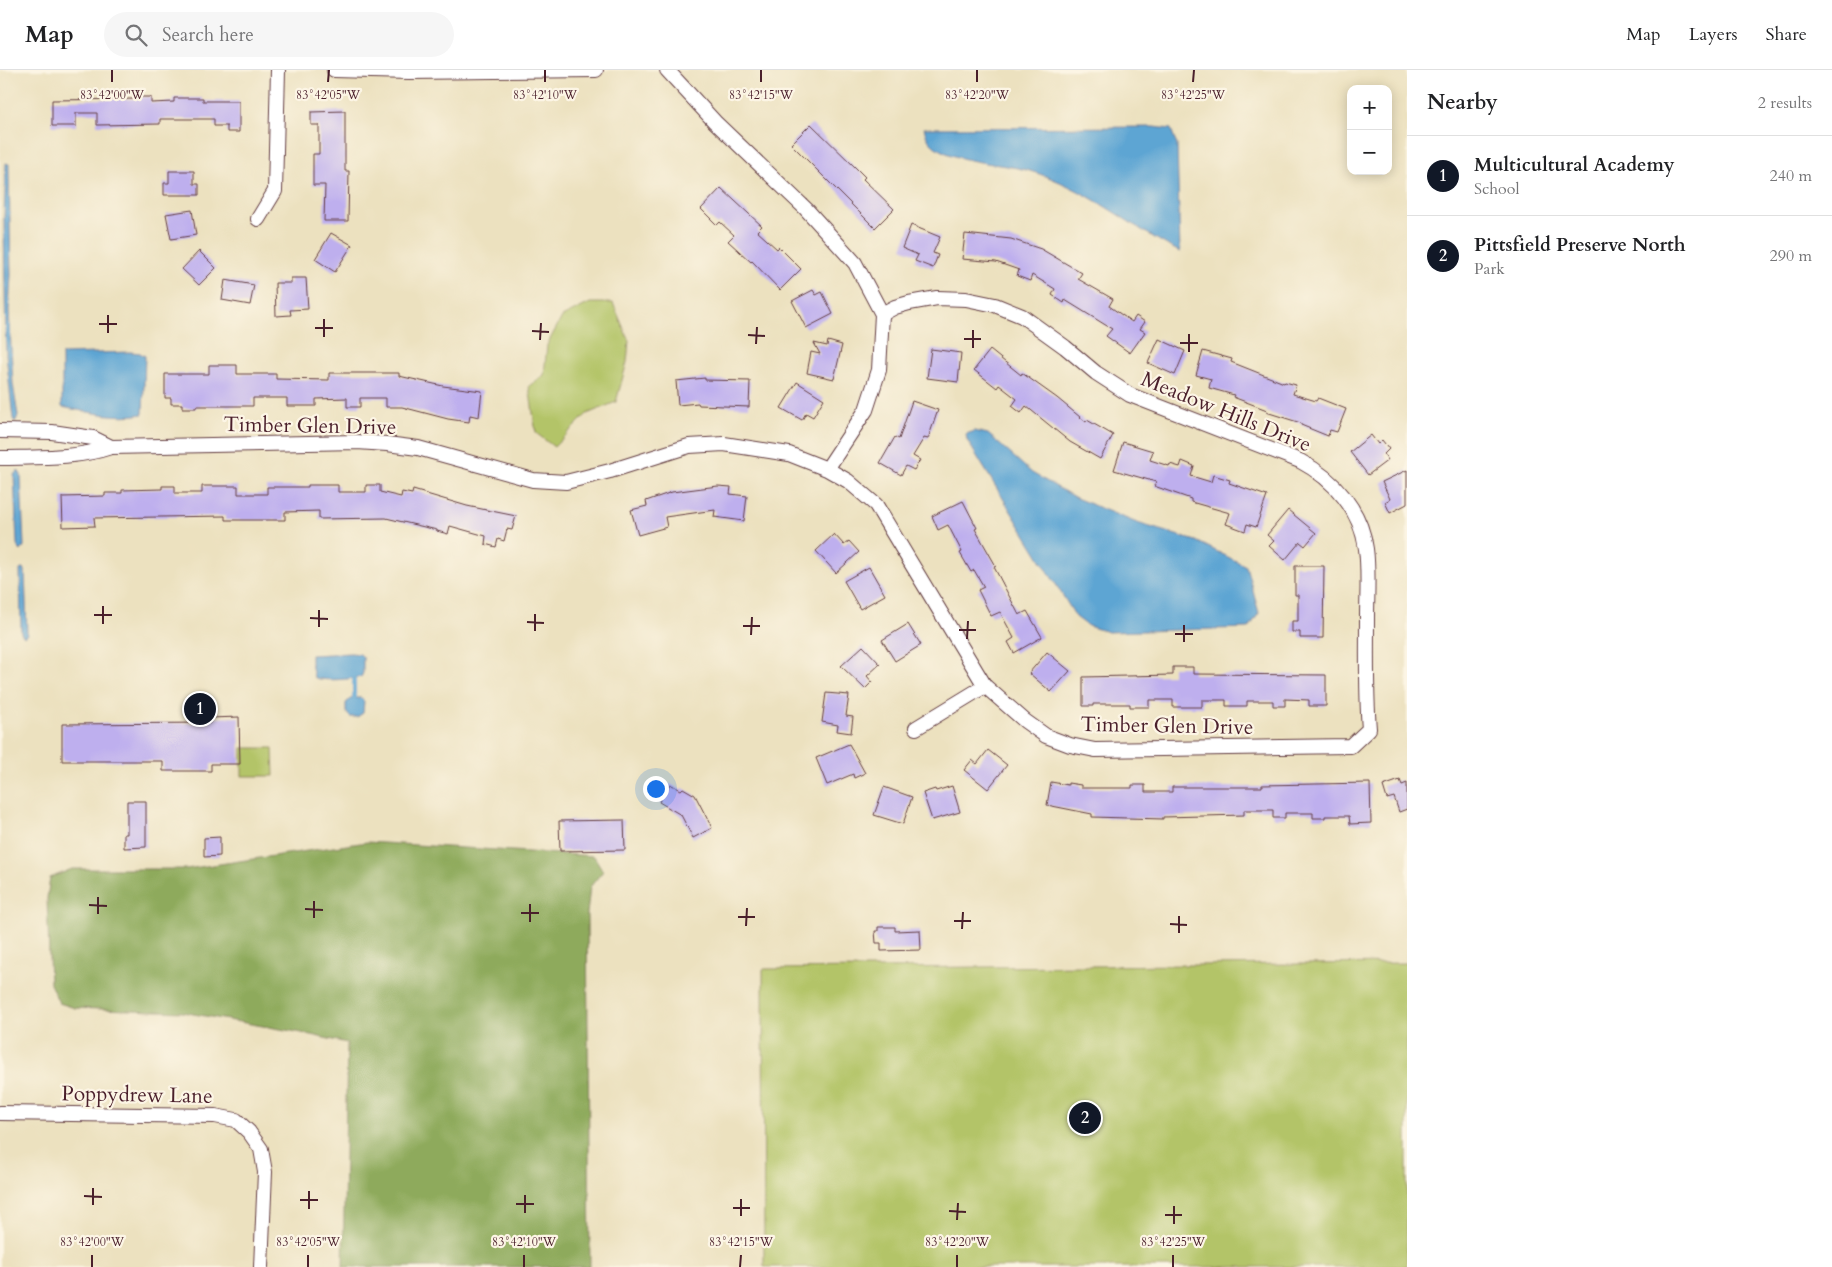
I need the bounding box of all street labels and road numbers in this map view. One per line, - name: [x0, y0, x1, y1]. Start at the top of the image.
- street label: Meadow Hills Drive: [1137, 365, 1315, 459]
- street label: Timber Glen Drive: [223, 410, 397, 442]
- street label: Timber Glen Drive: [1080, 710, 1254, 742]
- street label: Poppydrew Lane: [61, 1079, 213, 1111]

